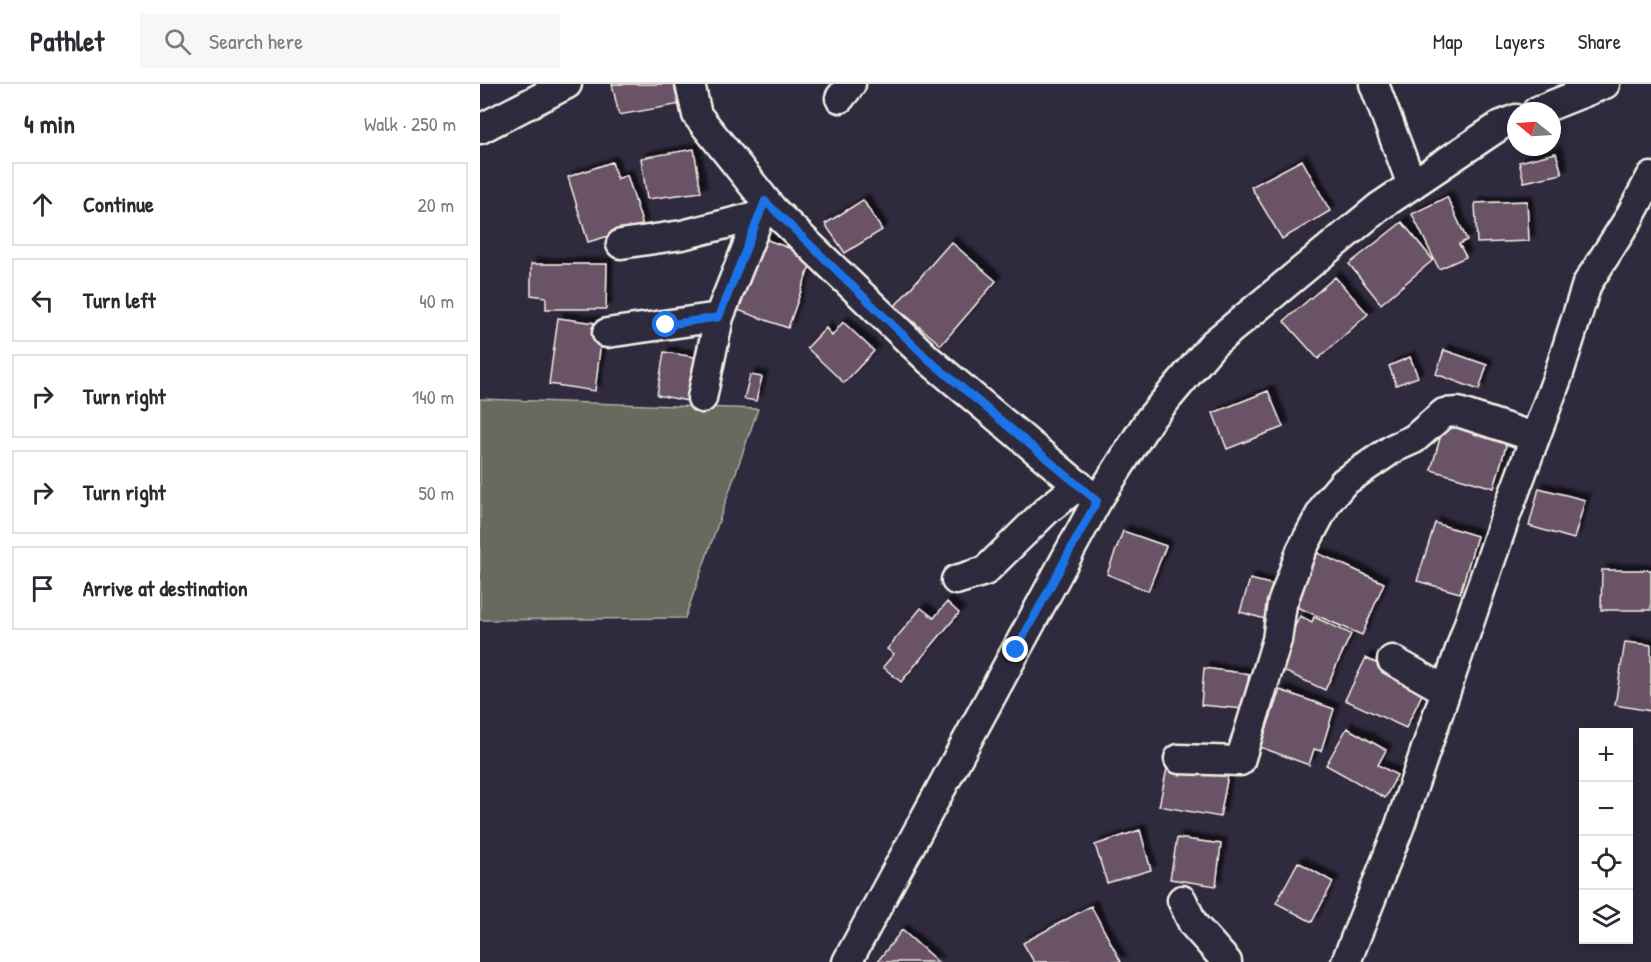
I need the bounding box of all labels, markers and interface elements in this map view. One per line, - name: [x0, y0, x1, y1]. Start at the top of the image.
- search box: [140, 14, 560, 68]
- text: Pathlet: [30, 22, 104, 60]
- icon: search: [161, 25, 194, 58]
- text: Search here: [209, 26, 303, 56]
- text: Map: [1433, 27, 1462, 56]
- text: Layers: [1495, 27, 1545, 56]
- text: Share: [1578, 27, 1621, 56]
- north arrow: [1507, 102, 1561, 156]
- text: 4 min: [24, 106, 75, 141]
- text: Walk · 250 m: [364, 110, 456, 137]
- icon: ahead: [26, 188, 59, 221]
- text: Continue: [83, 189, 154, 219]
- text: 20 m: [417, 191, 454, 218]
- icon: left: [26, 284, 59, 317]
- text: Turn left: [83, 285, 156, 315]
- text: 40 m: [419, 287, 454, 314]
- route start: [652, 311, 678, 337]
- icon: right: [26, 380, 59, 413]
- text: Turn right: [83, 381, 166, 411]
- text: 140 m: [412, 383, 454, 410]
- icon: right: [26, 476, 59, 509]
- text: Turn right: [83, 477, 166, 507]
- text: 50 m: [418, 479, 454, 506]
- icon: arrive: [26, 572, 59, 605]
- text: Arrive at destination: [83, 573, 248, 603]
- route end: [1002, 636, 1028, 662]
- map controls: [1579, 728, 1633, 944]
- button: +: [1579, 728, 1633, 782]
- button: −: [1579, 782, 1633, 836]
- button: locate: [1579, 836, 1633, 890]
- button: layers: [1579, 890, 1633, 944]

